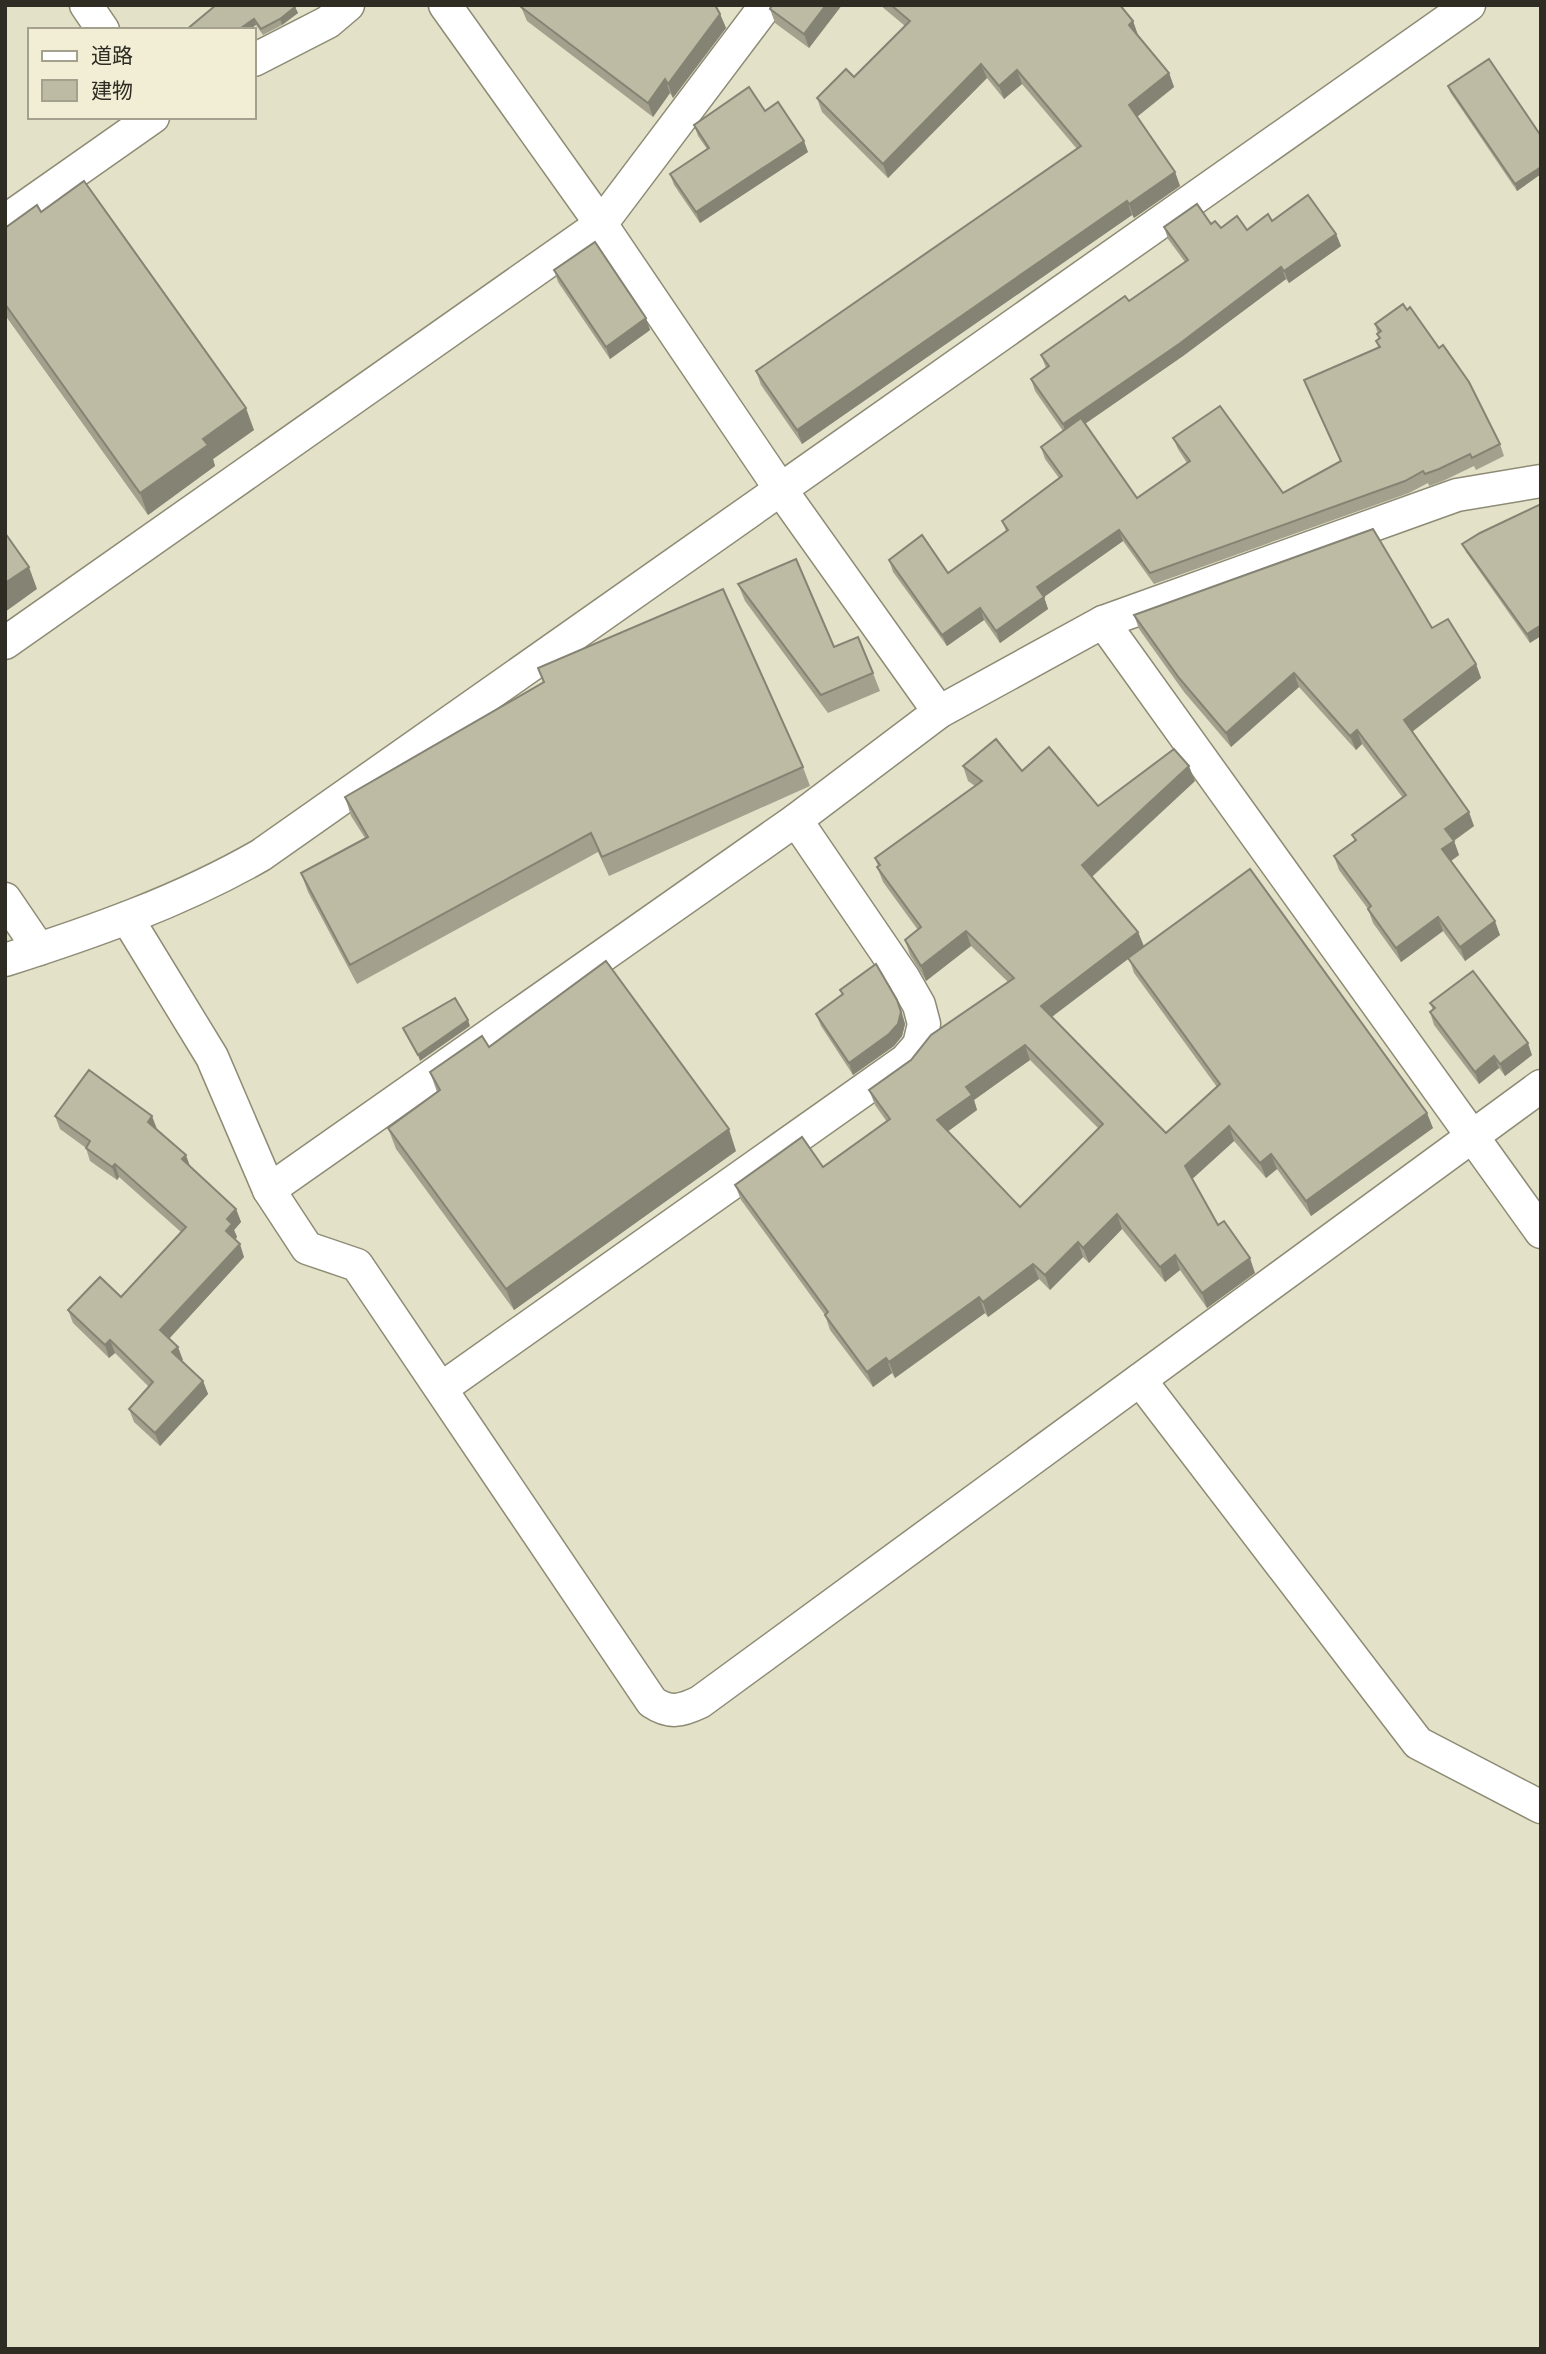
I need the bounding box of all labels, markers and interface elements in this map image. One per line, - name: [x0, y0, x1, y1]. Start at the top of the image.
- legend: [28, 28, 256, 119]
- text: 道路: [91, 45, 133, 67]
- text: 建物: [91, 80, 133, 102]

